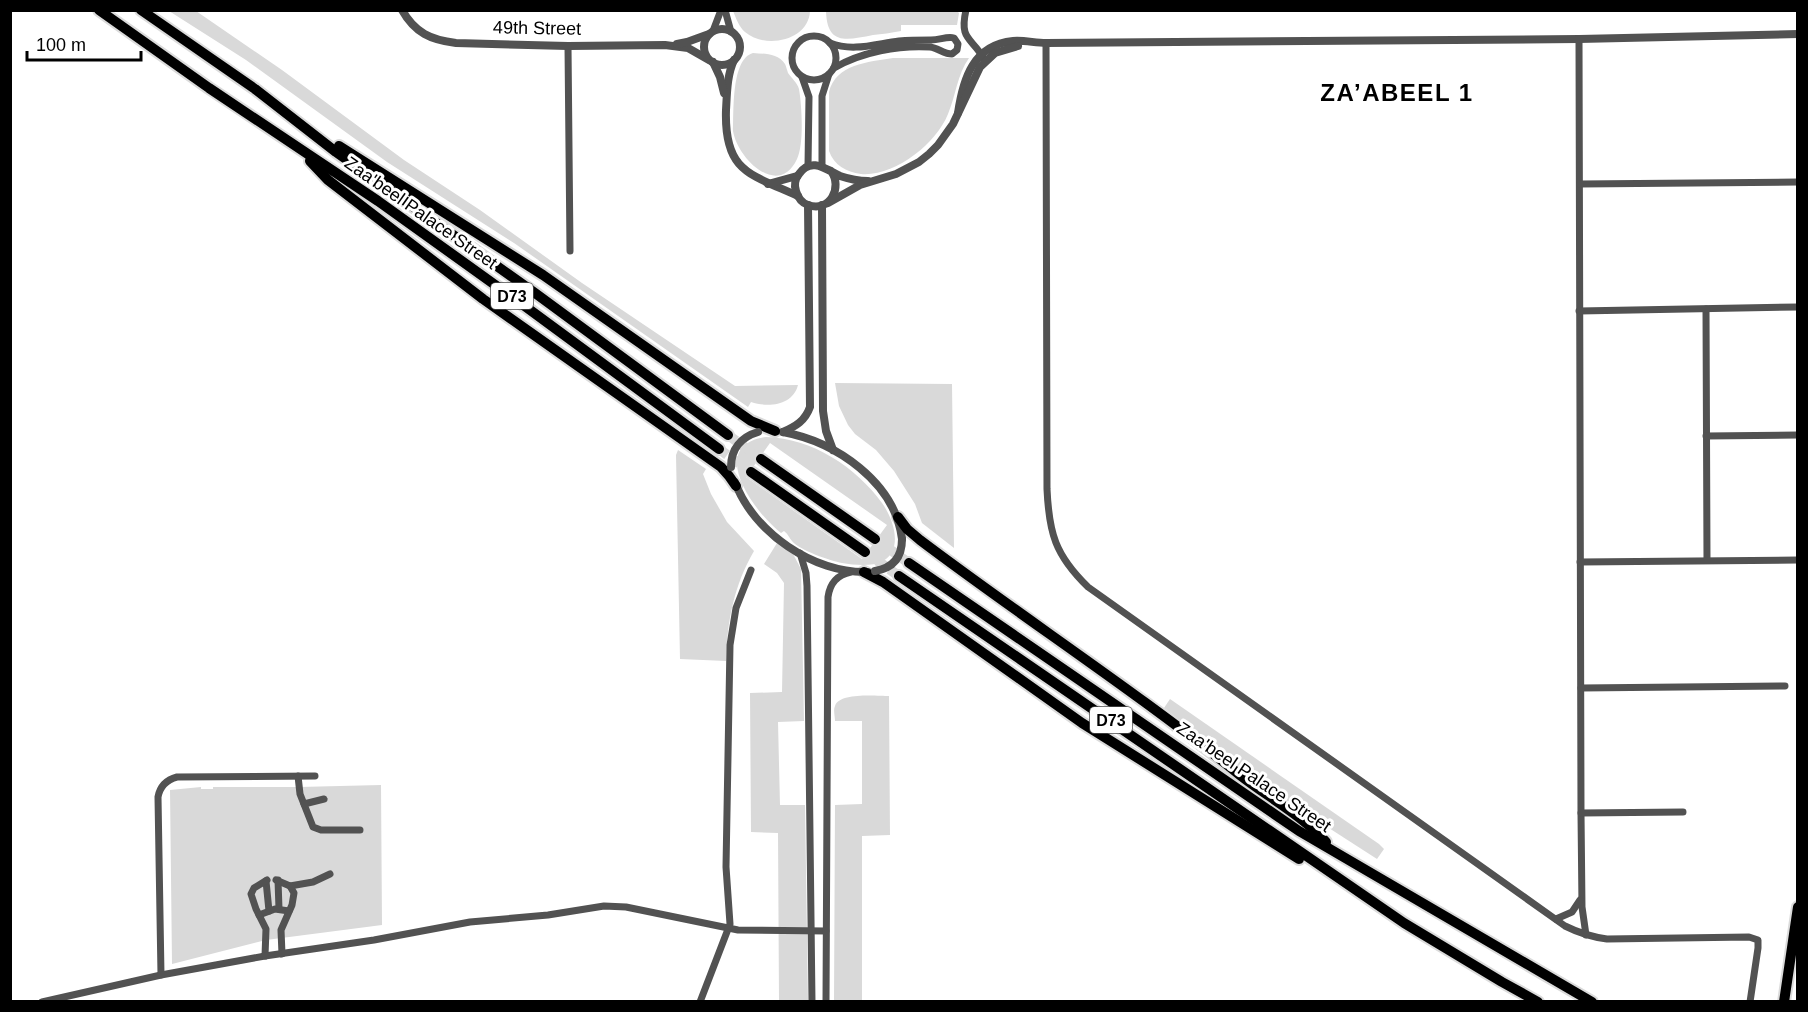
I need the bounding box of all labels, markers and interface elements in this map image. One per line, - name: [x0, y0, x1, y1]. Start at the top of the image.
- street label: 49th Street: [493, 17, 581, 39]
- scale bar: [27, 24, 141, 62]
- text: 100 m: [36, 35, 86, 55]
- district label: ZA’ABEEL 1: [1320, 79, 1474, 106]
- street label: Zaa'beel Palace Street: [341, 153, 501, 273]
- road number: D73: [491, 283, 533, 309]
- road number: D73: [1090, 707, 1132, 733]
- street label: Zaa'beel Palace Street: [1173, 718, 1335, 836]

